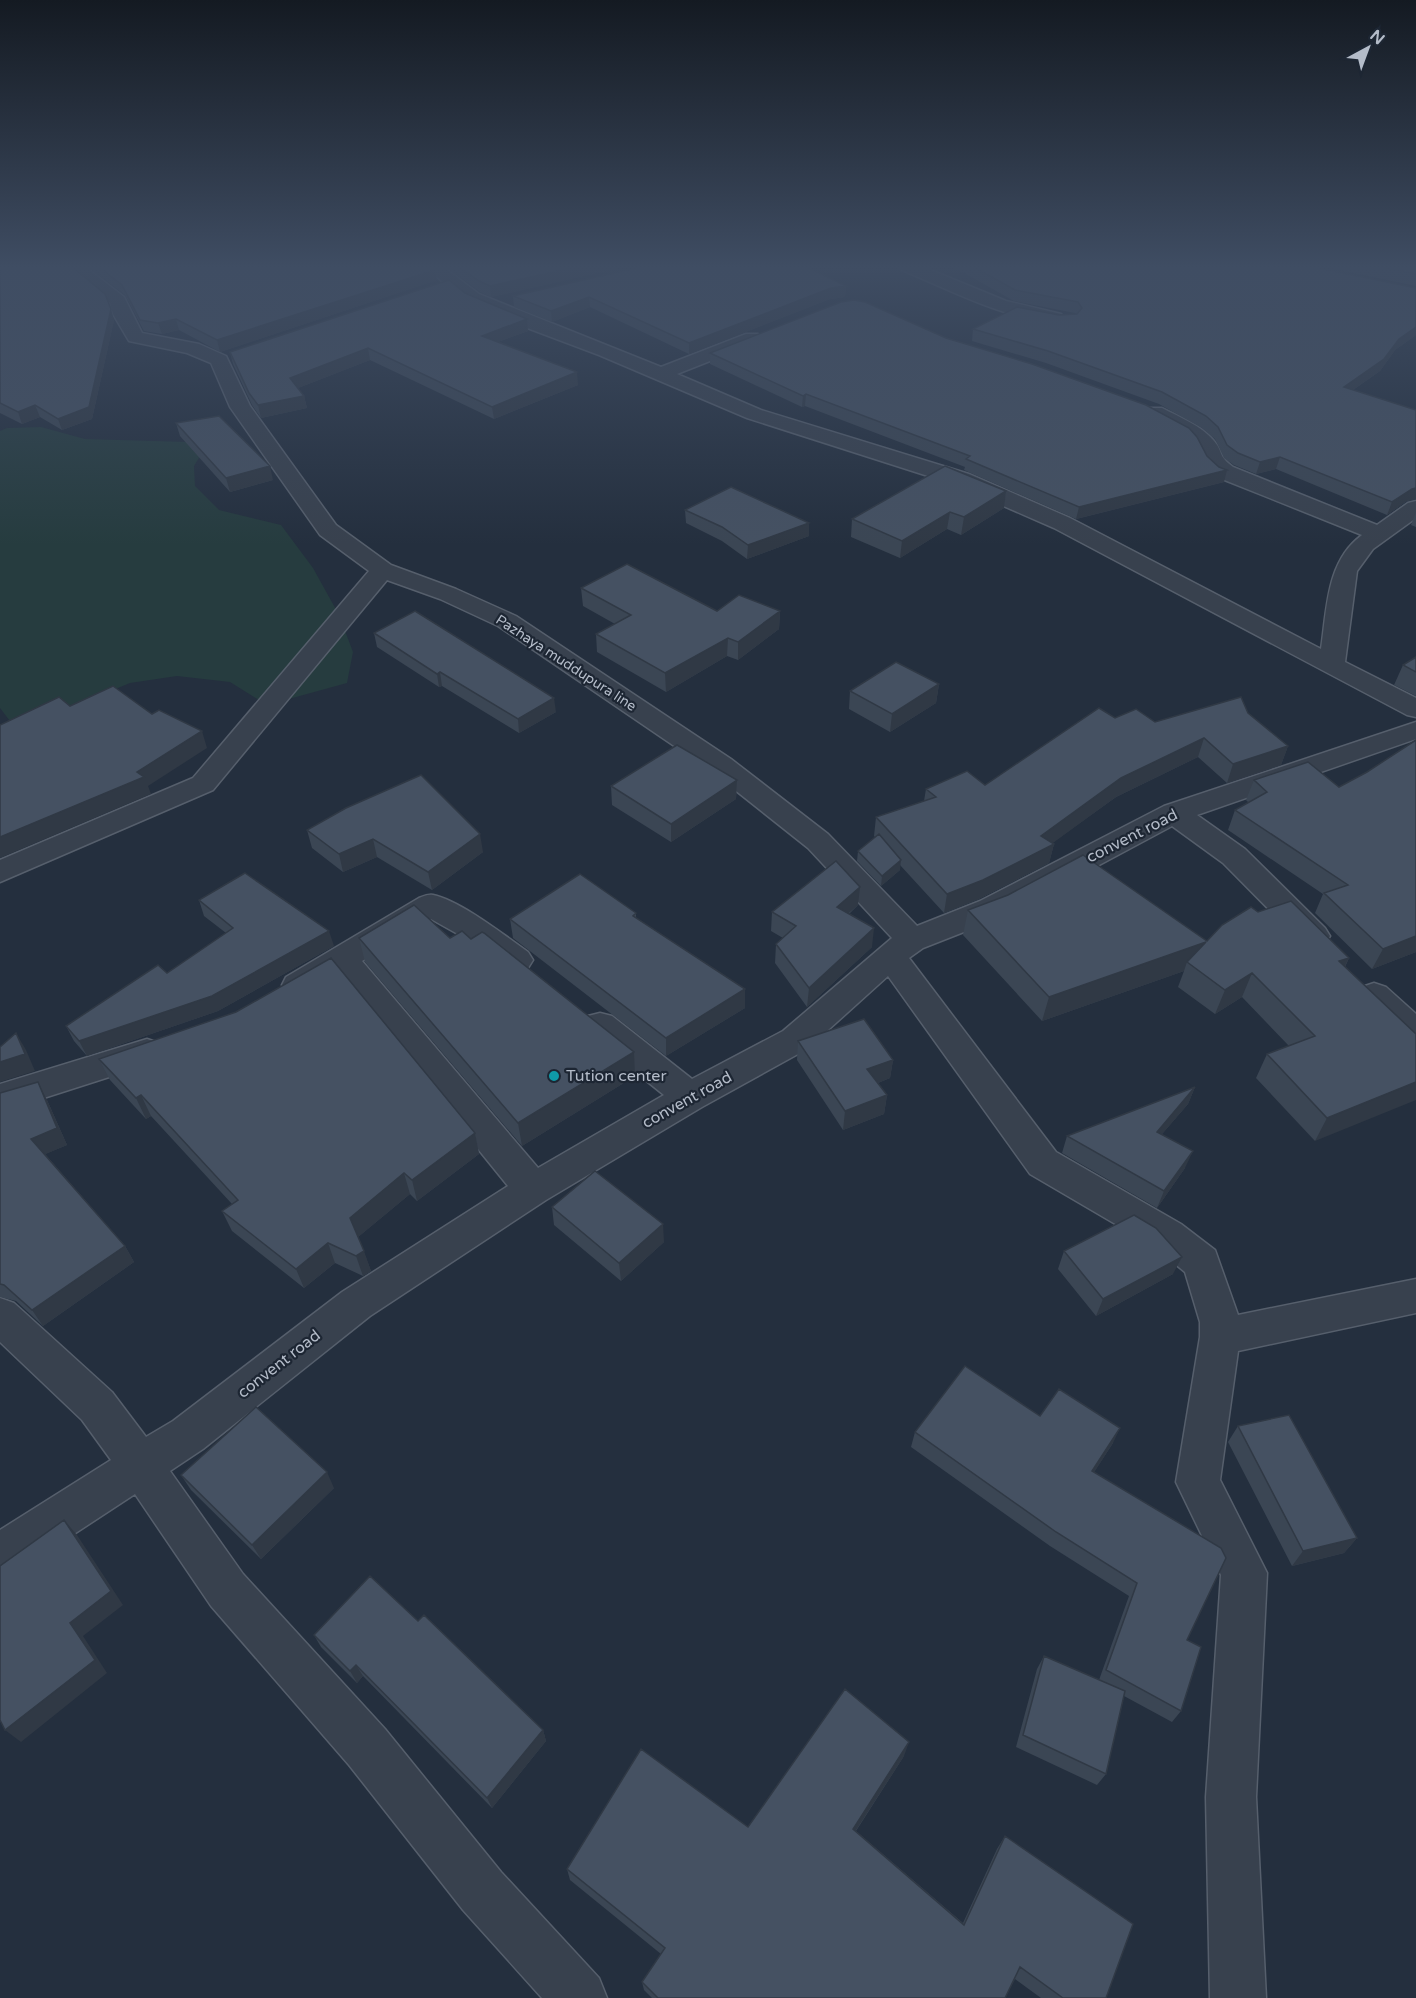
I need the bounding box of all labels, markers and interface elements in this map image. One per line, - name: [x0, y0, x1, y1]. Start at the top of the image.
- north arrow: [1338, 18, 1398, 78]
- text: N: [1366, 26, 1389, 49]
- street label: Pazhaya muddupura line: [492, 611, 640, 715]
- street label: convent road: [1083, 804, 1181, 868]
- place label: Tution center: [566, 1066, 667, 1086]
- street label: convent road: [639, 1067, 735, 1133]
- marker: Tution center: [547, 1069, 561, 1083]
- street label: convent road: [234, 1325, 324, 1403]

